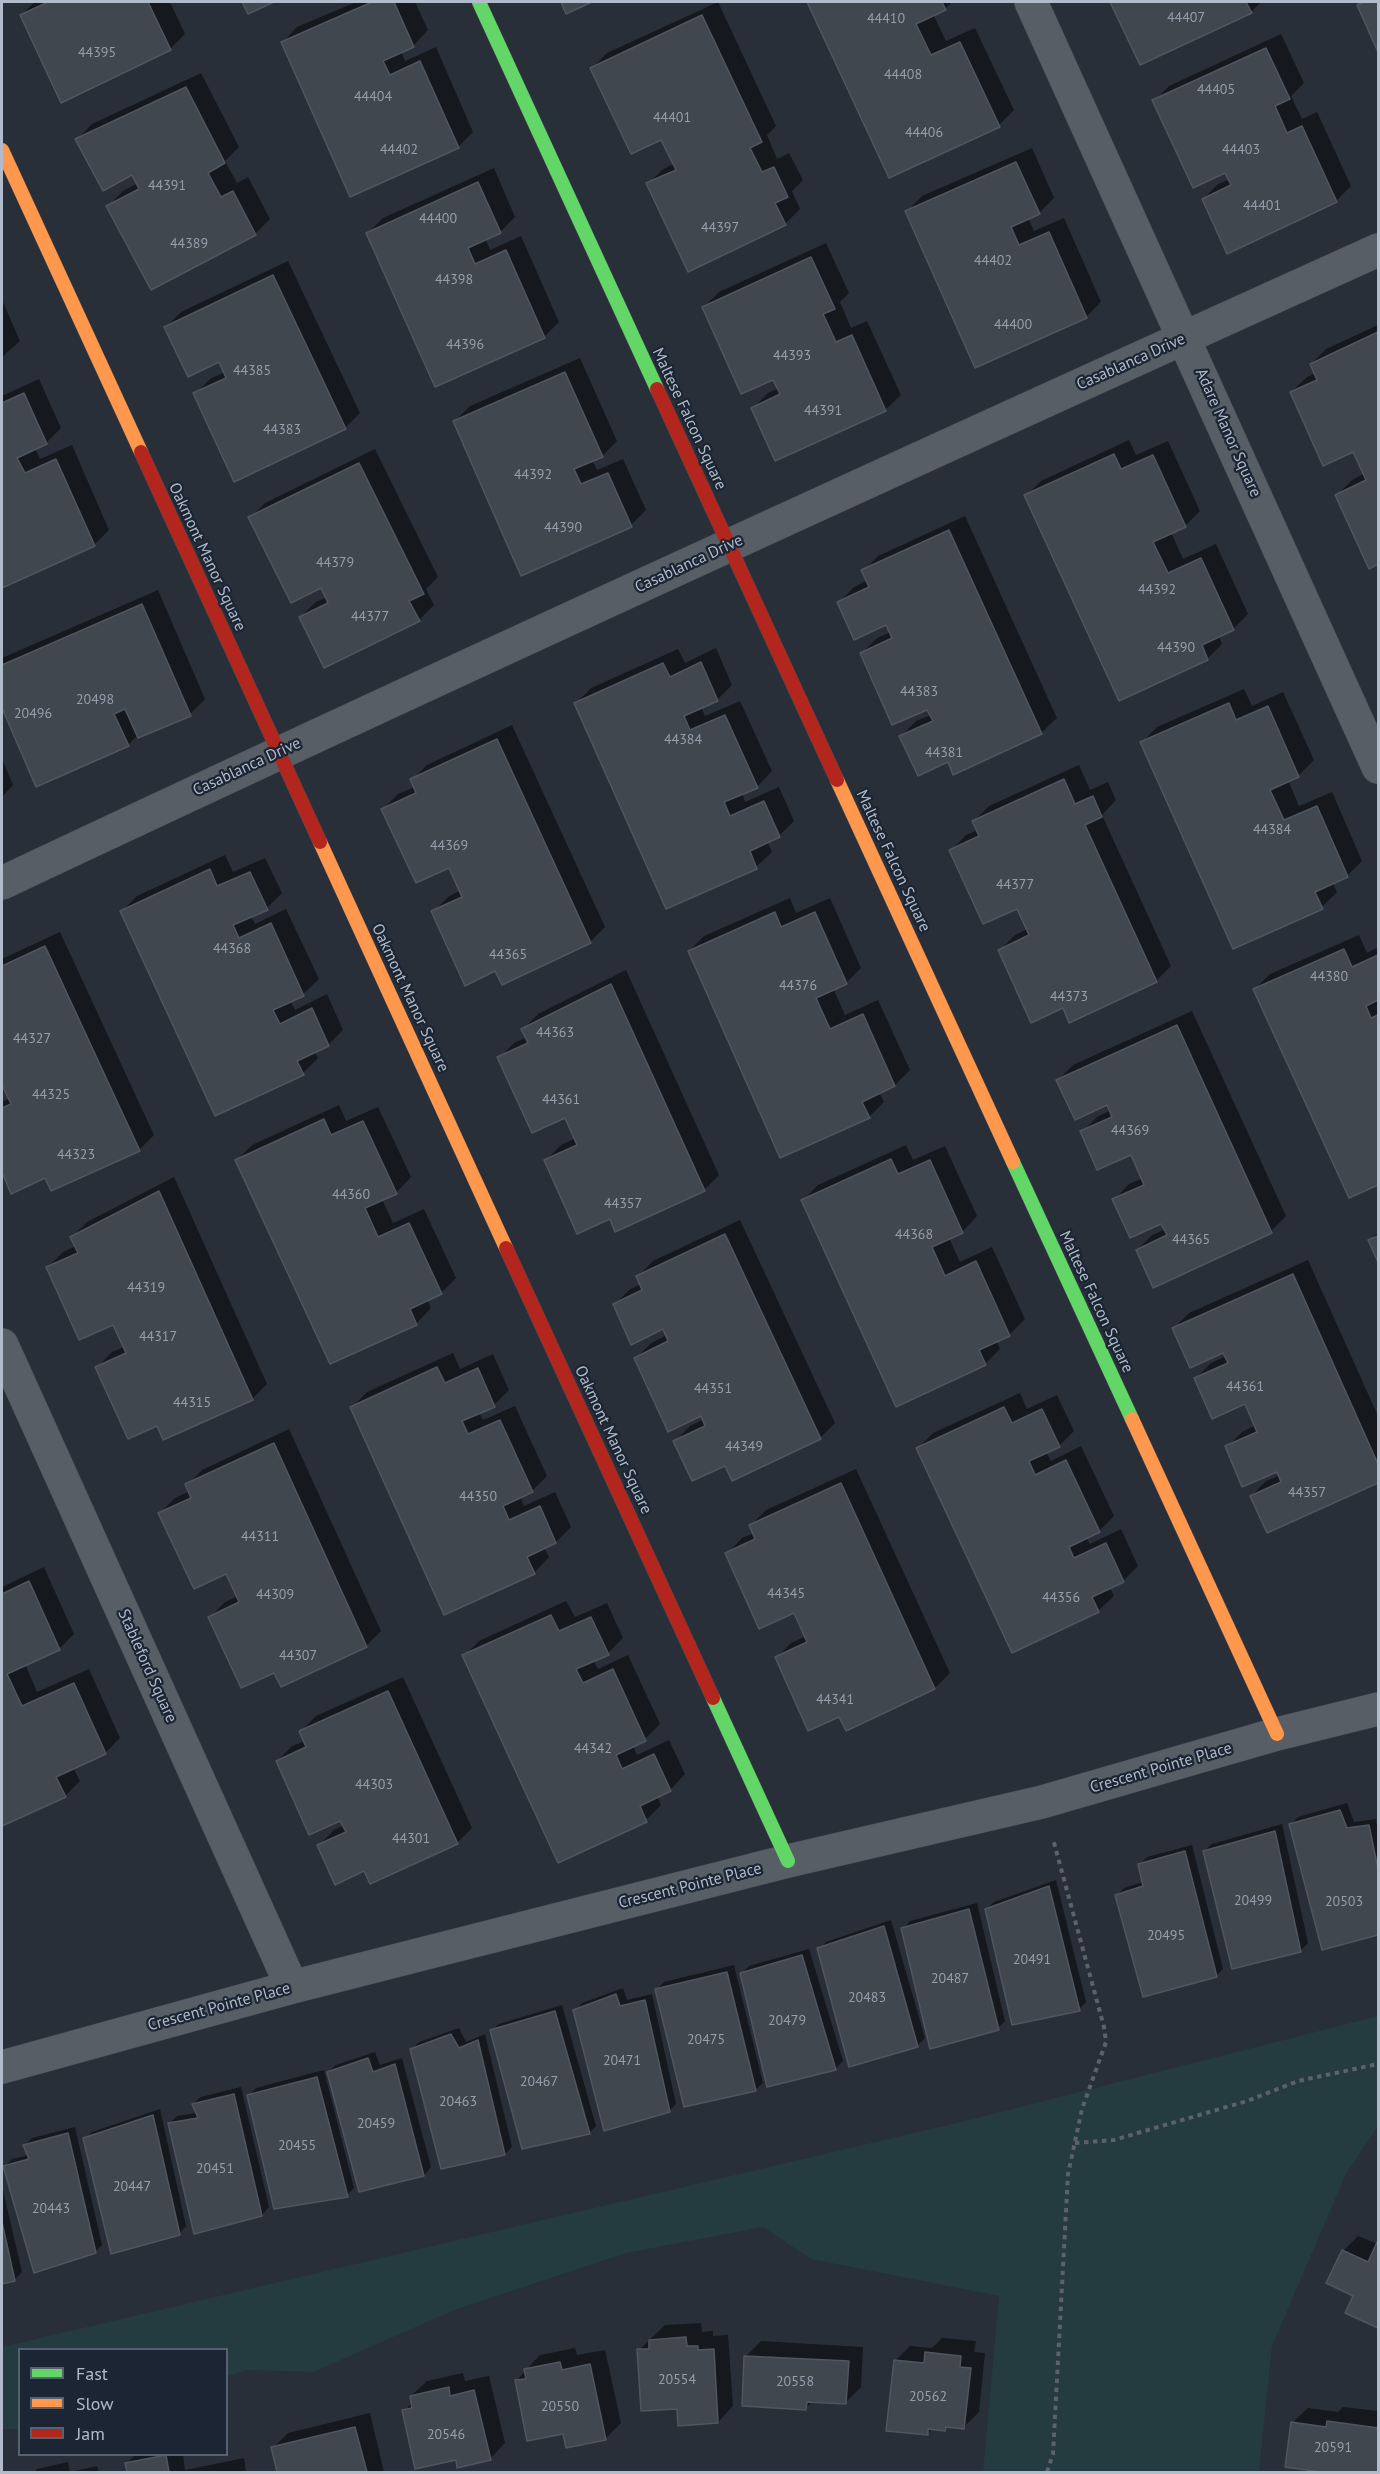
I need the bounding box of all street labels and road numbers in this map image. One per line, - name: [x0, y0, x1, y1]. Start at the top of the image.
- street label: Casablanca Drive: [1074, 329, 1188, 395]
- street label: Maltese Falcon Square: [648, 345, 730, 493]
- street label: Adare Manor Square: [1191, 366, 1265, 500]
- street label: Oakmont Manor Square: [164, 480, 250, 634]
- street label: Casablanca Drive: [632, 531, 746, 597]
- street label: Casablanca Drive: [190, 734, 304, 800]
- street label: Maltese Falcon Square: [852, 787, 934, 935]
- street label: Oakmont Manor Square: [367, 921, 453, 1075]
- street label: Maltese Falcon Square: [1055, 1228, 1137, 1376]
- street label: Oakmont Manor Square: [570, 1363, 656, 1517]
- street label: Stableford Square: [113, 1606, 181, 1726]
- street label: Crescent Pointe Place: [1088, 1739, 1234, 1797]
- street label: Crescent Pointe Place: [616, 1859, 764, 1913]
- street label: Crescent Pointe Place: [146, 1979, 292, 2035]

